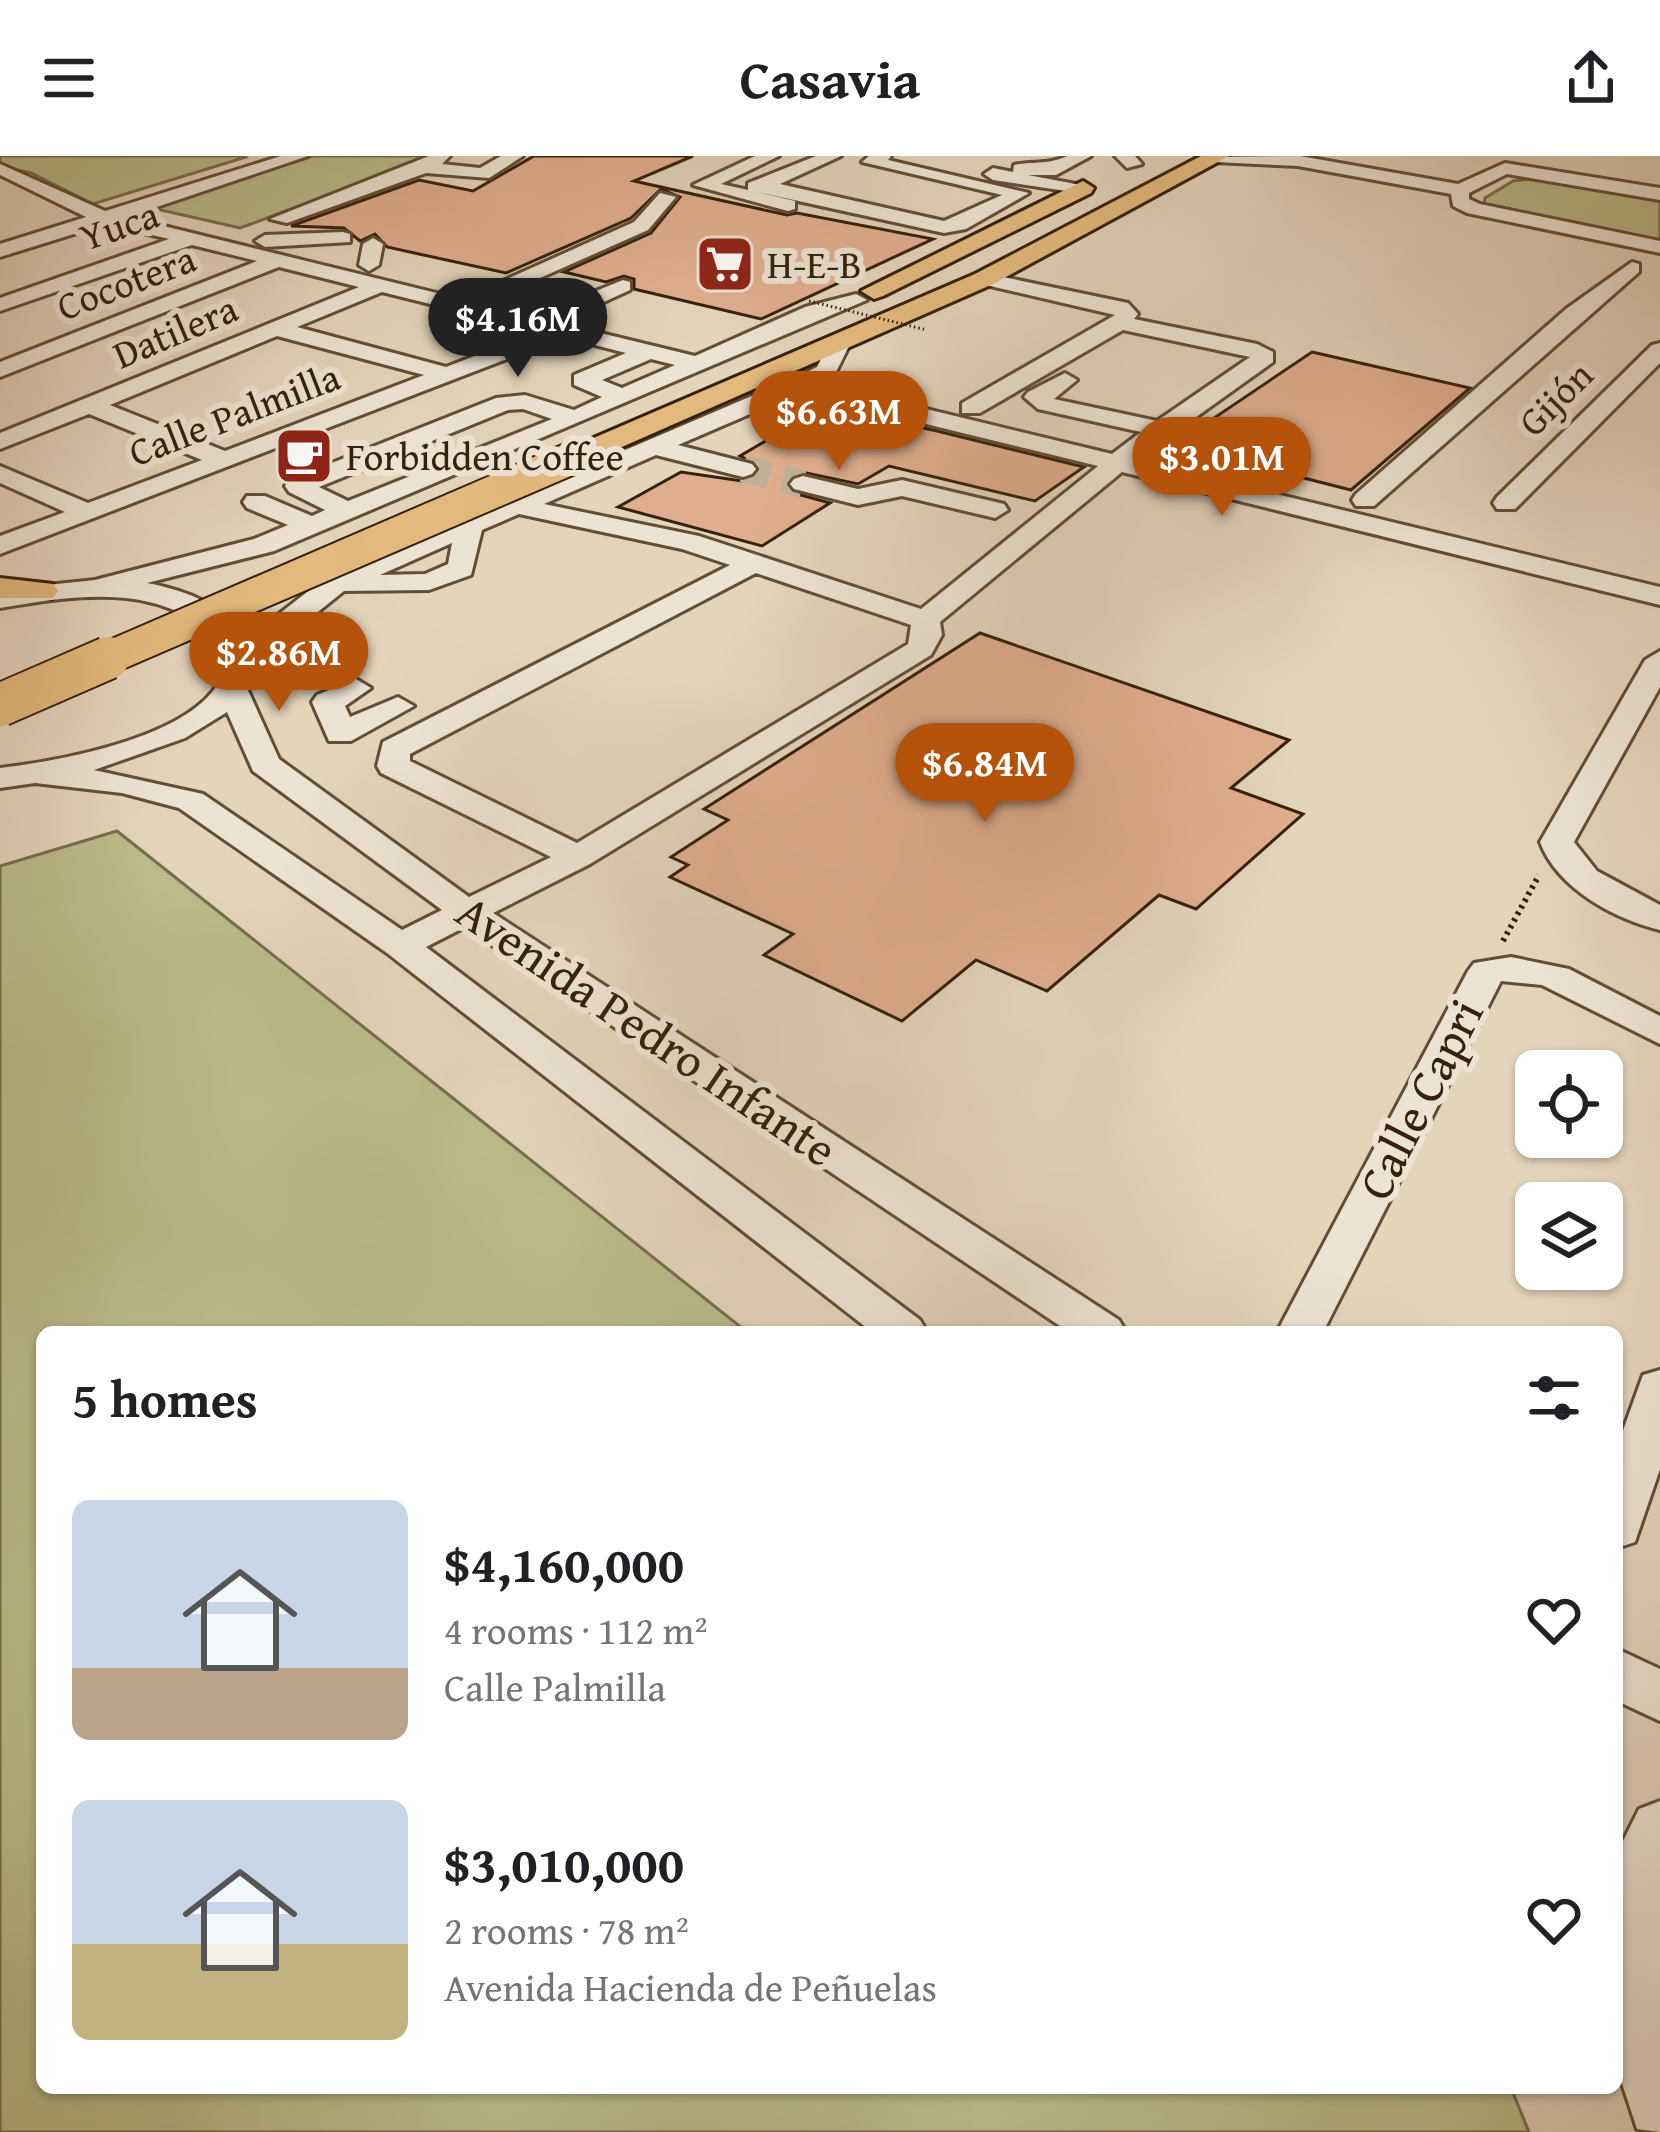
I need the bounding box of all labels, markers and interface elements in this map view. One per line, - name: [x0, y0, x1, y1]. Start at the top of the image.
- text: Casavia: [740, 39, 920, 118]
- icon: menu: [36, 45, 102, 111]
- icon: share: [1558, 45, 1624, 111]
- street label: Yuca: [72, 184, 167, 265]
- street label: Cocotera: [48, 229, 204, 334]
- supermarket icon: H-E-B: [694, 233, 756, 295]
- place label: H-E-B: [767, 235, 862, 292]
- pin: $4.16M: [420, 278, 616, 380]
- street label: Datilera: [104, 279, 246, 382]
- text: $4.16M: [455, 288, 581, 345]
- street label: Calle Palmilla: [120, 347, 348, 480]
- street label: Gijón: [1504, 347, 1605, 448]
- pin: $6.63M: [741, 371, 937, 473]
- text: $6.63M: [776, 381, 902, 438]
- pin: $3.01M: [1124, 417, 1320, 519]
- cafe icon: Forbidden Coffee: [273, 425, 335, 487]
- place label: Forbidden Coffee: [346, 427, 624, 484]
- text: $3.01M: [1159, 427, 1285, 484]
- pin: $2.86M: [181, 612, 377, 714]
- text: $2.86M: [216, 622, 342, 679]
- pin: $6.84M: [887, 723, 1083, 825]
- text: $6.84M: [922, 733, 1048, 790]
- street label: Avenida Pedro Infante: [443, 876, 852, 1184]
- street label: Calle Capri: [1339, 986, 1500, 1211]
- map controls: [1515, 1050, 1623, 1290]
- button: locate: [1515, 1050, 1623, 1158]
- button: layers: [1515, 1182, 1623, 1290]
- text: 5 homes: [72, 1361, 258, 1436]
- icon: filters: [1521, 1365, 1587, 1431]
- text: $4,160,000: [444, 1526, 684, 1601]
- icon: home: [168, 1548, 312, 1692]
- icon: heart: [1521, 1587, 1587, 1653]
- text: 4 rooms · 112 m²: [444, 1601, 708, 1658]
- text: Calle Palmilla: [444, 1658, 666, 1715]
- text: $3,010,000: [444, 1826, 684, 1901]
- icon: home: [168, 1848, 312, 1992]
- icon: heart: [1521, 1887, 1587, 1953]
- text: 2 rooms · 78 m²: [444, 1901, 689, 1958]
- text: Avenida Hacienda de Peñuelas: [444, 1958, 937, 2015]

